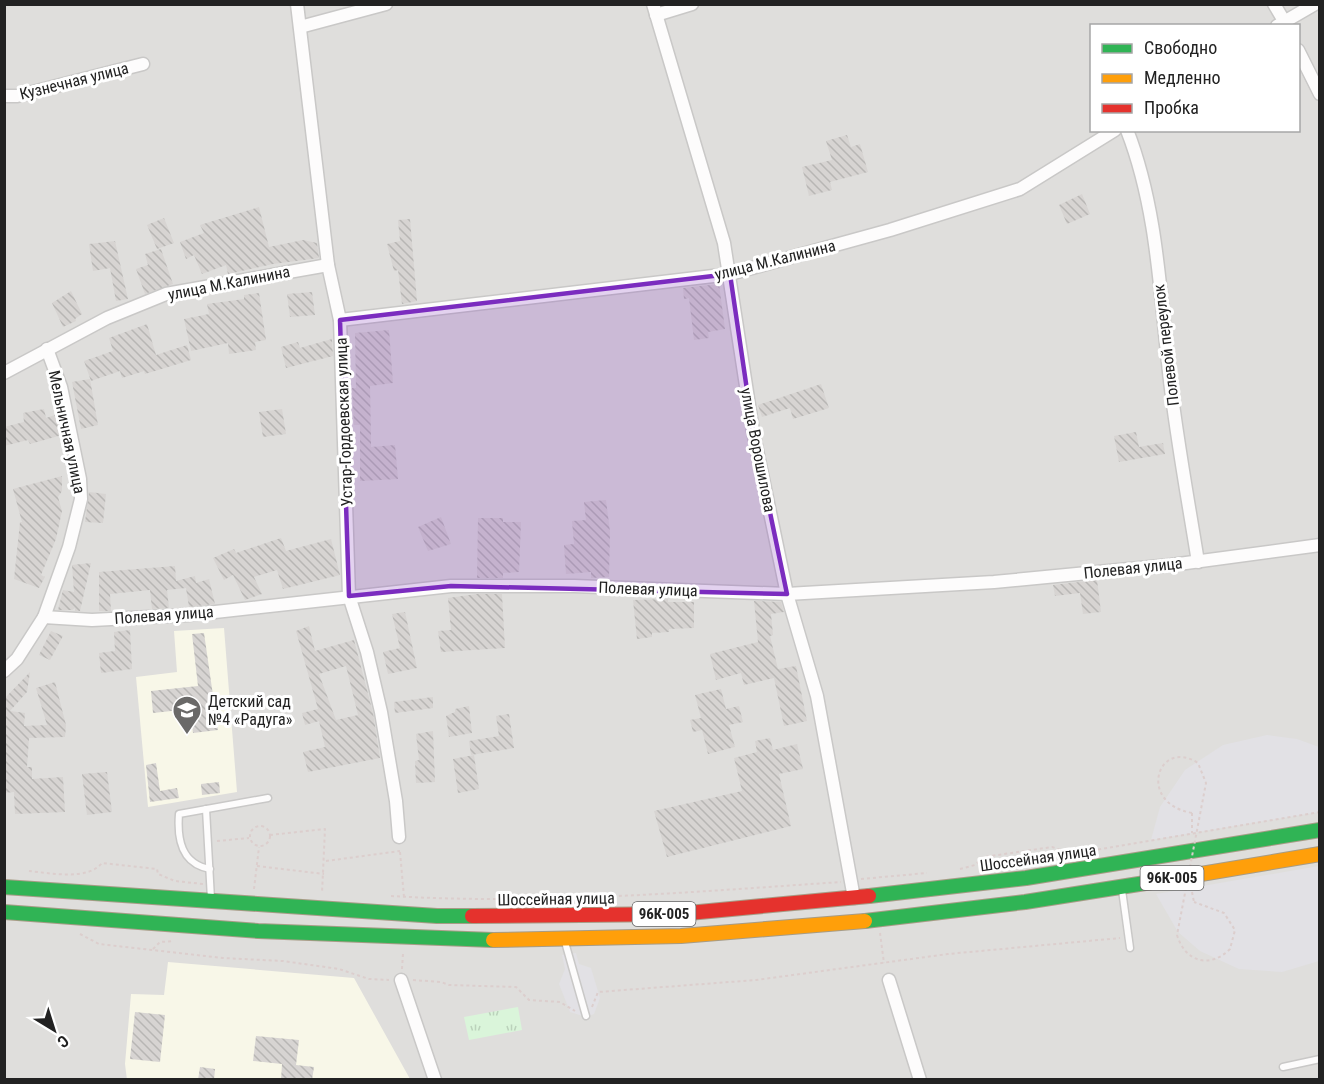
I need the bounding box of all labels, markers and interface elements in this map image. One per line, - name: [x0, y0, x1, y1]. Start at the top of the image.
- legend: [1090, 24, 1300, 132]
- text: Свободно: [1144, 37, 1217, 58]
- street label: Кузнечная улица: [18, 58, 130, 104]
- text: Медленно: [1144, 67, 1221, 88]
- text: Пробка: [1144, 97, 1199, 118]
- street label: улица М.Калинина: [713, 236, 837, 284]
- street label: улица М.Калинина: [166, 262, 292, 304]
- street label: Полевой переулок: [1149, 283, 1183, 407]
- street label: Устар-Гордоевская улица: [332, 337, 356, 507]
- street label: Мельничная улица: [45, 369, 89, 495]
- street label: улица Ворошилова: [737, 386, 779, 514]
- street label: Полевая улица: [1083, 553, 1183, 583]
- street label: Полевая улица: [598, 578, 698, 600]
- street label: Полевая улица: [114, 602, 214, 628]
- place label: Детский сад №4 «Радуга»: [208, 692, 293, 729]
- school or university icon: Детский сад №4 «Радуга»: [171, 694, 203, 736]
- street label: Шоссейная улица: [979, 840, 1097, 876]
- road number: 96К-005: [1140, 866, 1204, 890]
- street label: Шоссейная улица: [497, 888, 615, 910]
- road number: 96К-005: [632, 902, 696, 926]
- north arrow: [24, 1000, 84, 1060]
- text: С: [53, 1031, 72, 1052]

